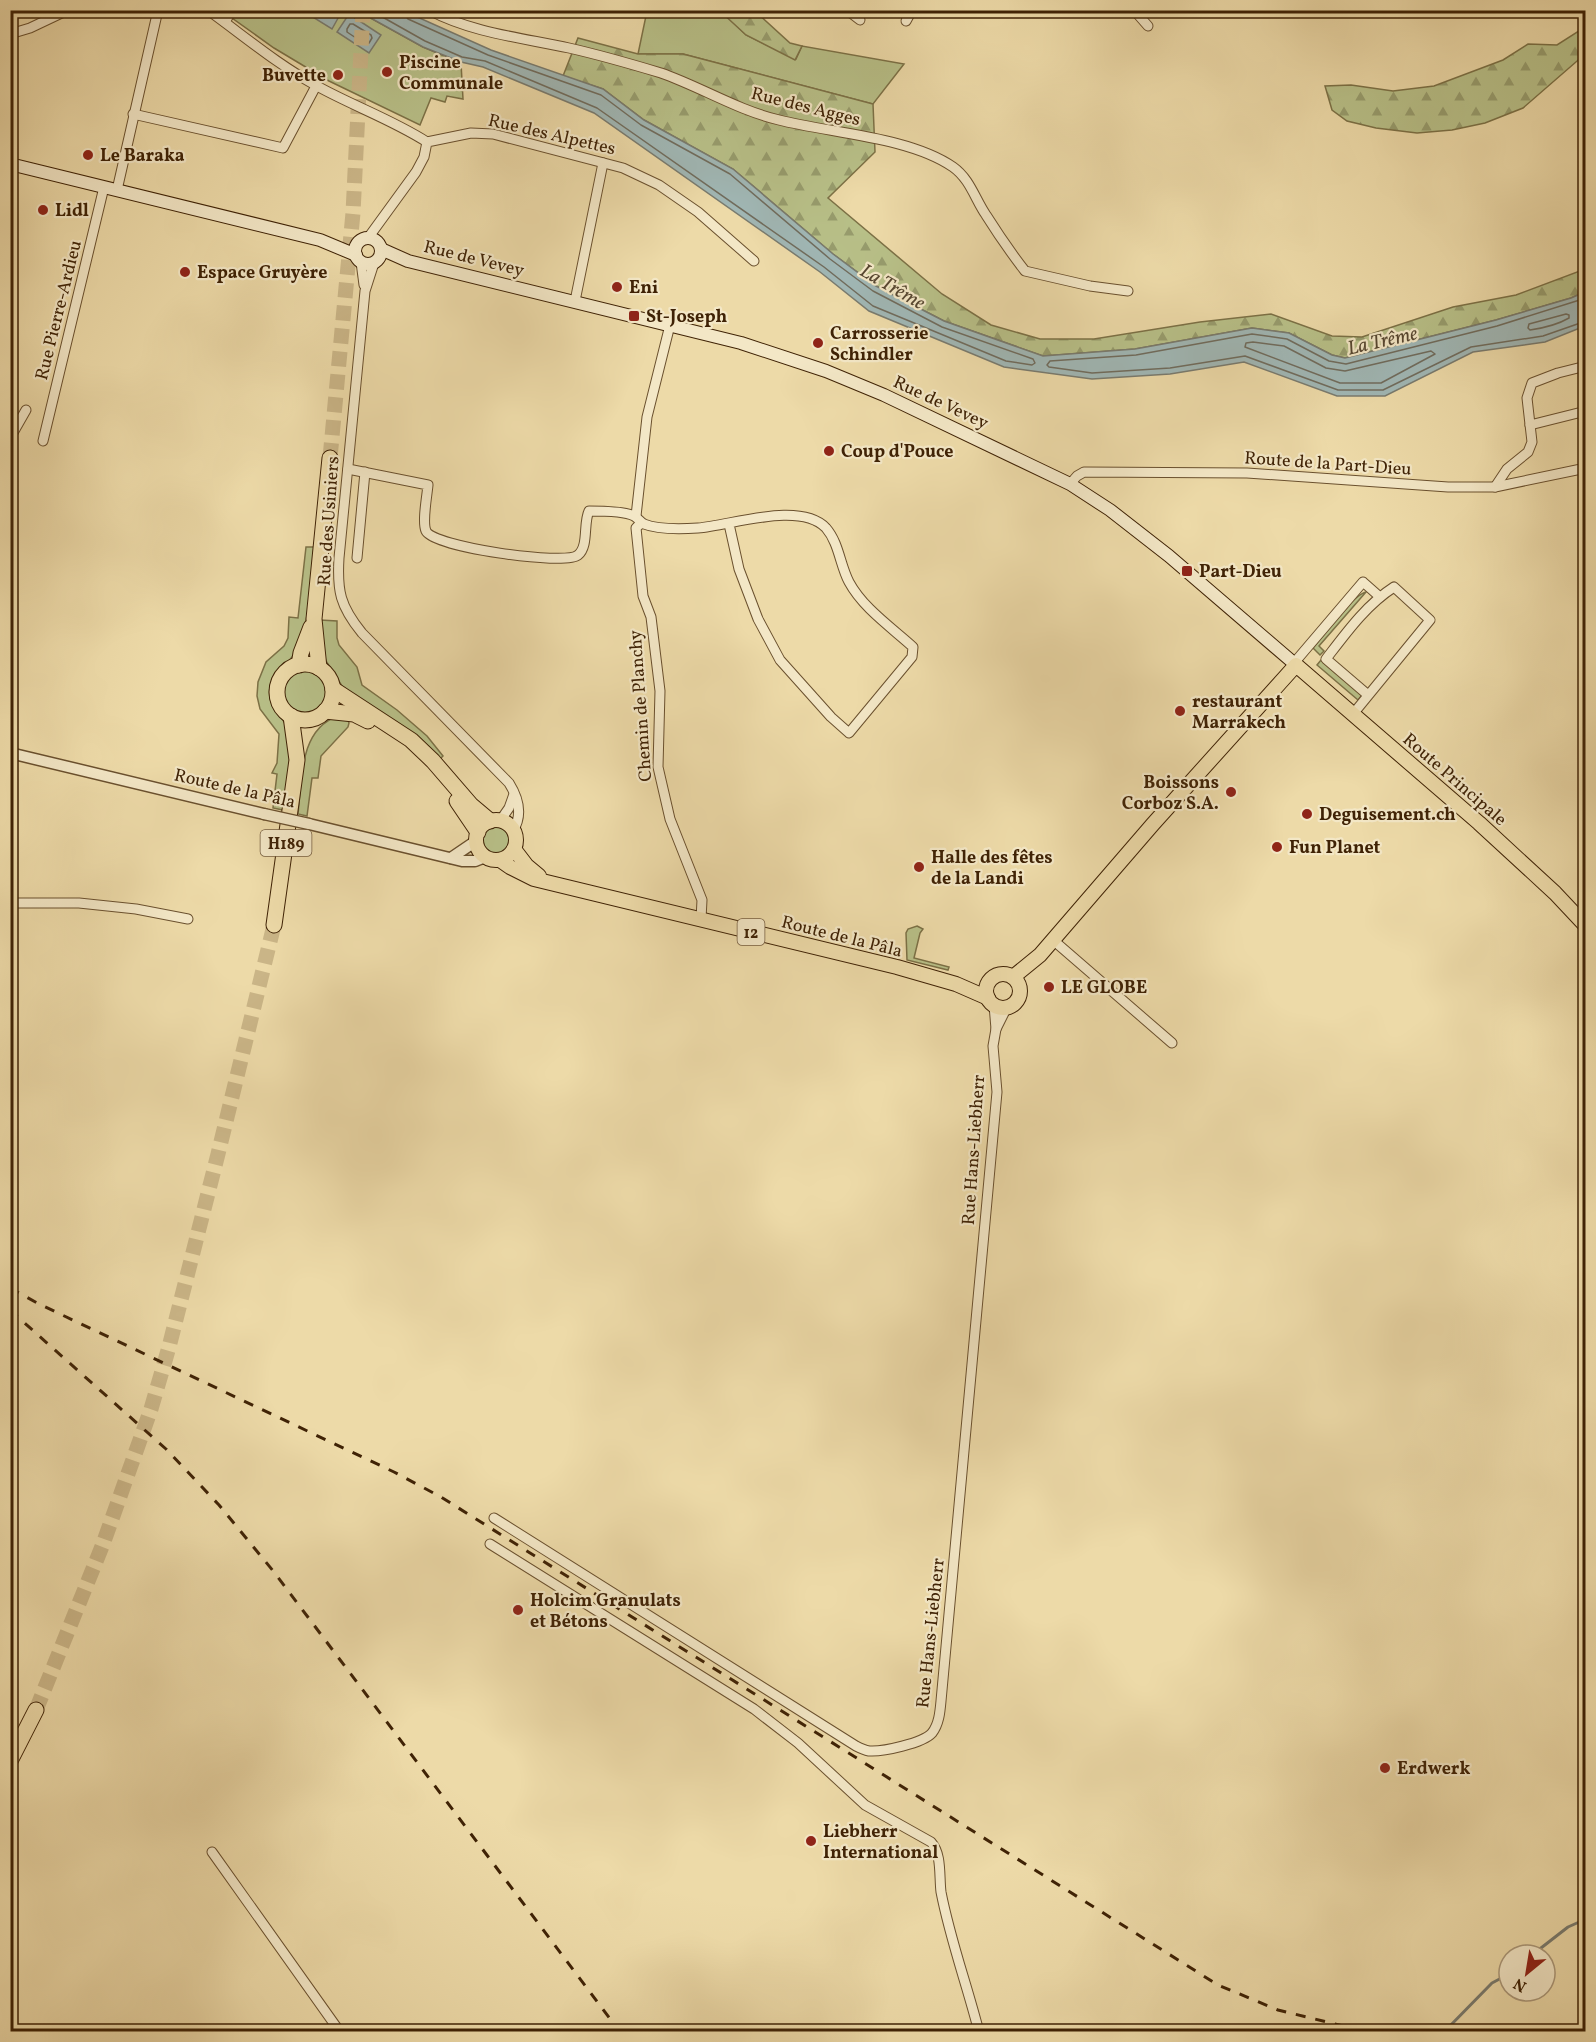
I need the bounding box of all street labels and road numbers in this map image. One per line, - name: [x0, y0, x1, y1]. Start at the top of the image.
- street label: Rue des Agges: [748, 82, 863, 133]
- street label: Rue des Alpettes: [486, 109, 618, 162]
- street label: Rue de Vevey: [421, 235, 527, 284]
- street label: Rue Pierre-Ardieu: [30, 238, 89, 383]
- street label: Rue de Vevey: [889, 370, 992, 437]
- street label: Route de la Part-Dieu: [1244, 446, 1412, 483]
- street label: Rue des Usiniers: [312, 455, 346, 587]
- street label: Chemin de Planchy: [624, 629, 659, 783]
- street label: Route Principale: [1396, 728, 1512, 832]
- street label: Route de la Pâla: [171, 763, 298, 816]
- road number: H189: [260, 830, 312, 856]
- street label: Route de la Pâla: [778, 910, 905, 965]
- road number: 12: [738, 919, 764, 945]
- street label: Rue Hans-Liebherr: [957, 1074, 992, 1226]
- street label: Rue Hans-Liebherr: [911, 1557, 952, 1709]

